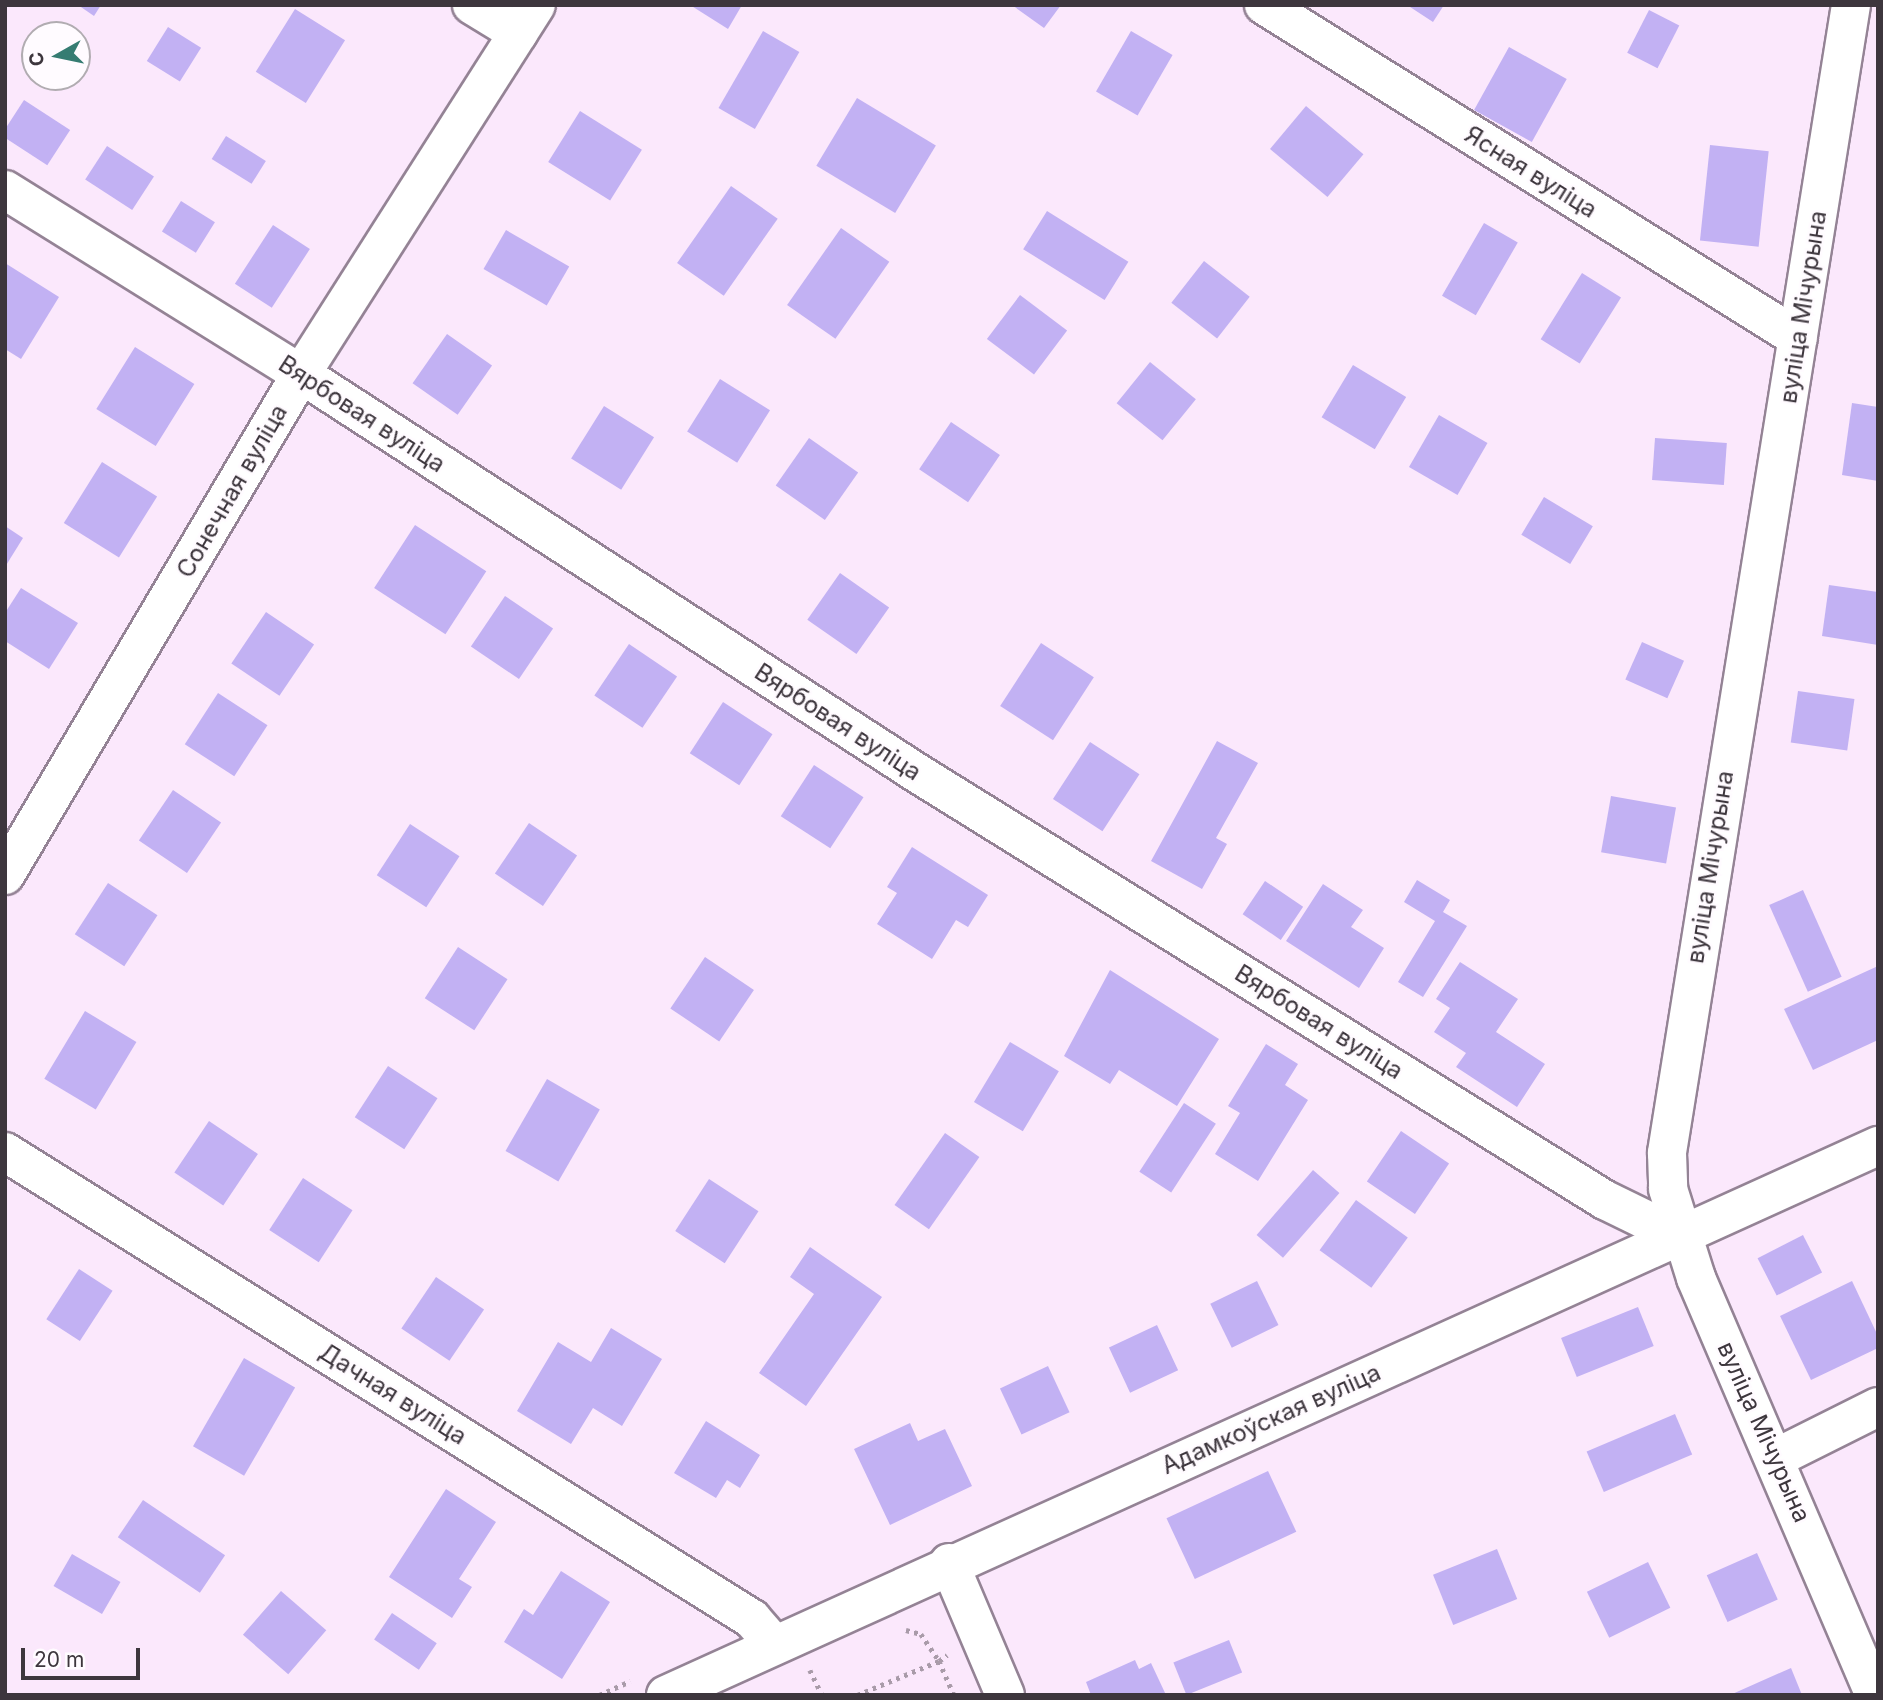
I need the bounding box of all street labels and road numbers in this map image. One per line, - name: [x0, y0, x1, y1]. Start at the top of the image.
- street label: Ясная вуліца: [1460, 120, 1602, 224]
- street label: вуліца Мічурына: [1774, 209, 1832, 405]
- street label: Вярбовая вуліца: [273, 349, 451, 479]
- street label: Сонечная вуліца: [171, 399, 293, 583]
- street label: Вярбовая вуліца: [749, 657, 927, 787]
- street label: вуліца Мічурына: [1681, 769, 1739, 965]
- street label: Вярбовая вуліца: [1230, 959, 1408, 1085]
- street label: Дачная вуліца: [314, 1337, 472, 1451]
- street label: вуліца Мічурына: [1711, 1337, 1817, 1527]
- street label: Адамкоўская вуліца: [1157, 1358, 1385, 1480]

